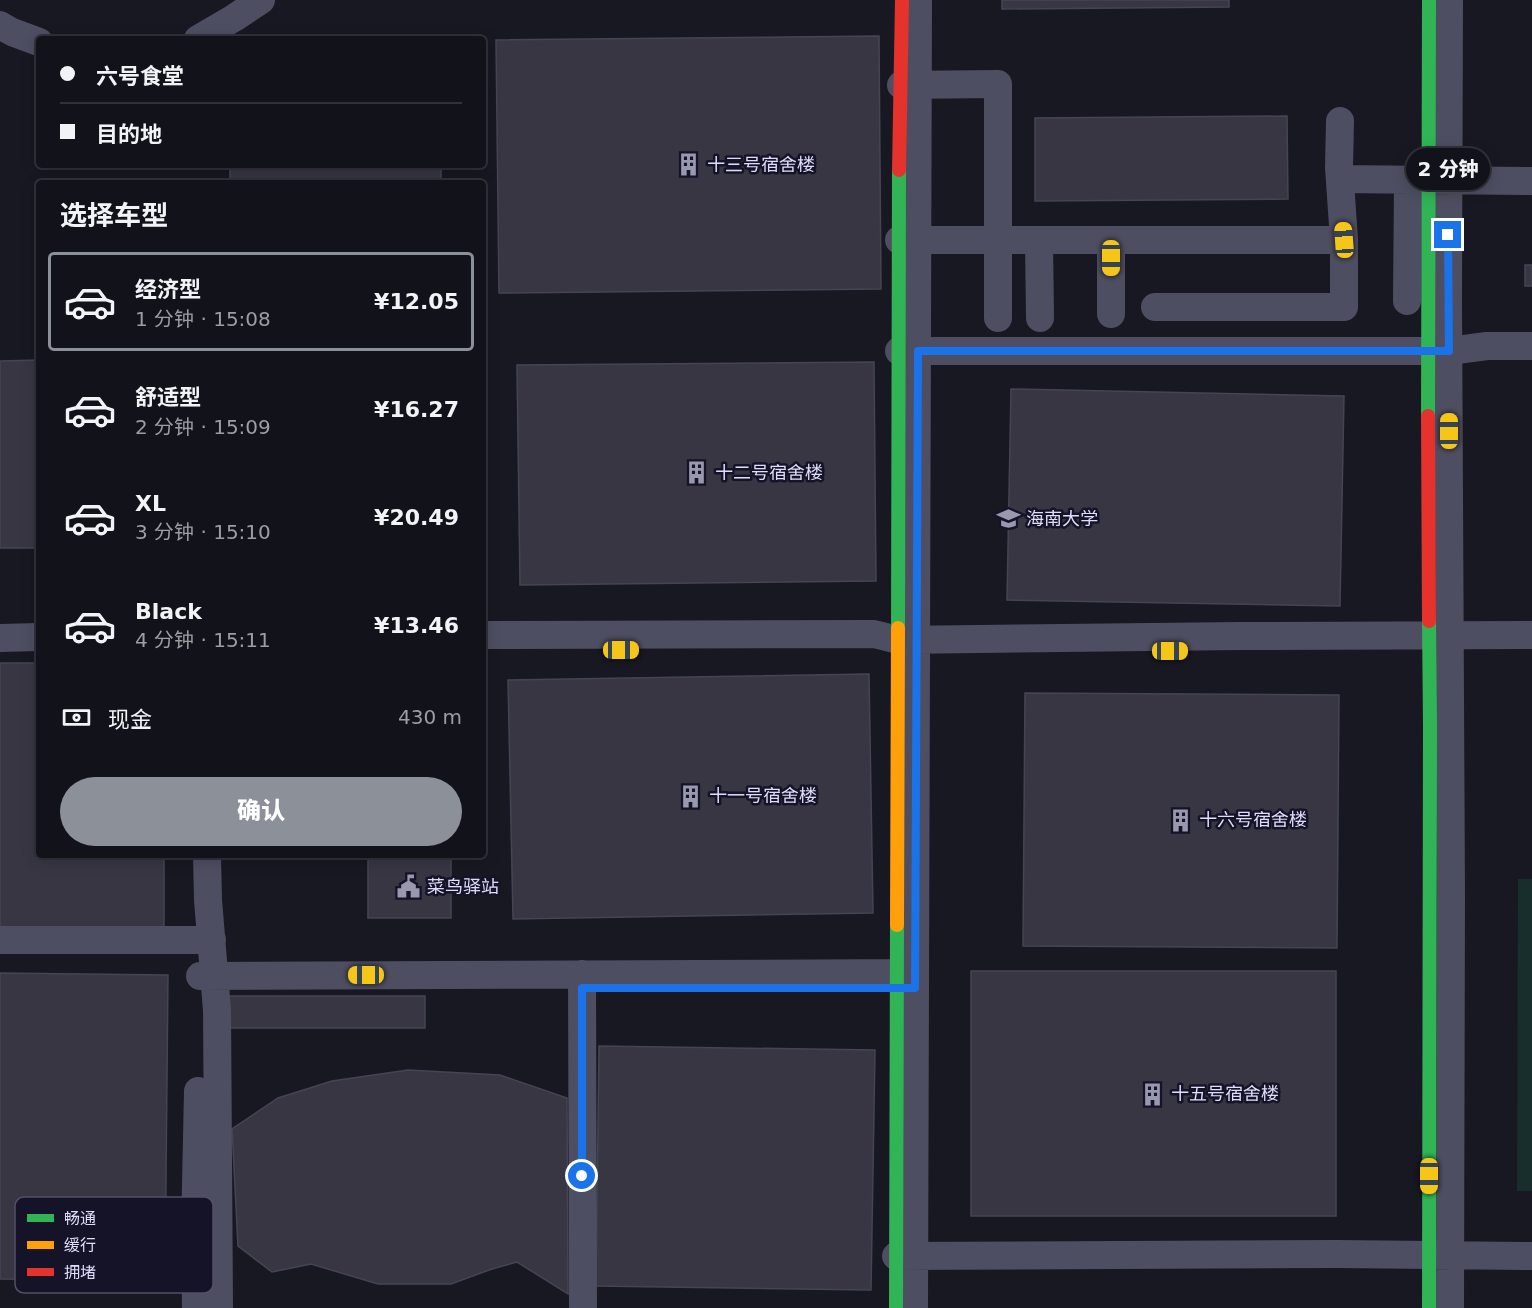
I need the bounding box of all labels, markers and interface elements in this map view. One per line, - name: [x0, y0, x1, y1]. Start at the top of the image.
- text: 六号食堂: [96, 64, 184, 89]
- text: 目的地: [96, 122, 162, 147]
- callout: 2 分钟: [1406, 148, 1490, 190]
- building icon: 十三号宿舍楼: [676, 152, 702, 178]
- place label: 十三号宿舍楼: [707, 154, 815, 175]
- text: 2 分钟: [1418, 157, 1478, 181]
- text: 选择车型: [60, 200, 168, 231]
- car: [1334, 221, 1354, 259]
- route end: [1434, 221, 1461, 248]
- car: [1102, 240, 1120, 276]
- icon: car: [63, 275, 117, 329]
- text: 经济型: [135, 277, 201, 302]
- text: ¥12.05: [374, 289, 459, 314]
- text: 1 分钟 · 15:08: [135, 307, 271, 331]
- icon: car: [63, 383, 117, 437]
- text: 舒适型: [135, 385, 201, 410]
- text: ¥16.27: [374, 397, 459, 422]
- car: [1440, 413, 1458, 449]
- text: 2 分钟 · 15:09: [135, 415, 271, 439]
- building icon: 十二号宿舍楼: [684, 460, 710, 486]
- place label: 十二号宿舍楼: [715, 462, 823, 483]
- icon: car: [63, 491, 117, 545]
- text: XL: [135, 491, 166, 516]
- text: ¥20.49: [374, 505, 459, 530]
- school or university icon: 海南大学: [995, 506, 1021, 532]
- place label: 海南大学: [1026, 508, 1098, 529]
- text: 3 分钟 · 15:10: [135, 520, 271, 544]
- icon: car: [63, 599, 117, 653]
- text: Black: [135, 599, 202, 624]
- text: ¥13.46: [374, 613, 459, 638]
- text: 4 分钟 · 15:11: [135, 628, 271, 652]
- car: [603, 641, 639, 659]
- car: [1152, 642, 1188, 660]
- icon: cash: [60, 701, 93, 734]
- text: 430 m: [398, 705, 462, 729]
- text: 现金: [108, 707, 152, 732]
- button: 确认: [60, 777, 462, 846]
- building icon: 十一号宿舍楼: [678, 783, 704, 809]
- place label: 十一号宿舍楼: [709, 785, 817, 806]
- building icon: 十六号宿舍楼: [1168, 807, 1194, 833]
- place label: 十六号宿舍楼: [1199, 809, 1307, 830]
- public building icon: 菜鸟驿站: [396, 874, 422, 900]
- place label: 菜鸟驿站: [427, 876, 499, 897]
- car: [348, 966, 384, 984]
- building icon: 十五号宿舍楼: [1140, 1081, 1166, 1107]
- place label: 十五号宿舍楼: [1171, 1083, 1279, 1104]
- car: [1420, 1158, 1438, 1194]
- route start: [568, 1162, 595, 1189]
- legend: [15, 1197, 213, 1293]
- text: 畅通: [64, 1209, 96, 1228]
- text: 缓行: [64, 1236, 96, 1255]
- text: 拥堵: [64, 1263, 96, 1282]

